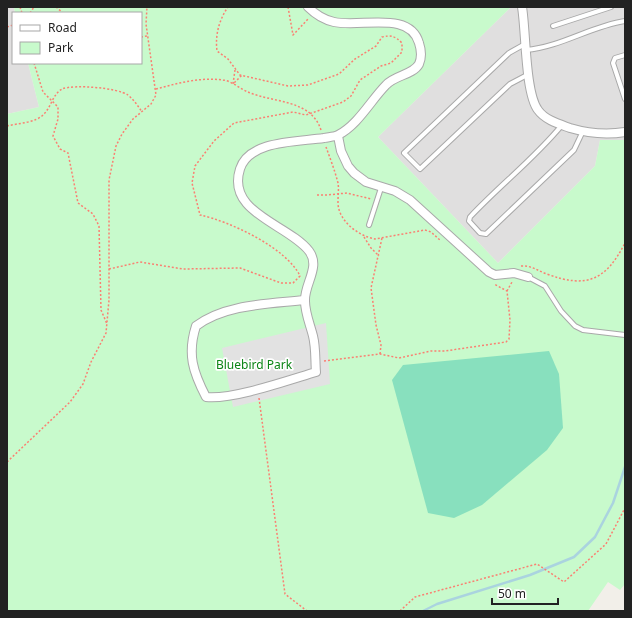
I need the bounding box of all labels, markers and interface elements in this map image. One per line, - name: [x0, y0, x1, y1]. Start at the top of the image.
- legend: [12, 12, 142, 64]
- text: Road: [48, 19, 77, 36]
- text: Park: [48, 39, 74, 56]
- park label: Bluebird Park: [216, 356, 293, 373]
- scale bar: [492, 580, 558, 606]
- text: 50 m: [498, 585, 526, 602]

